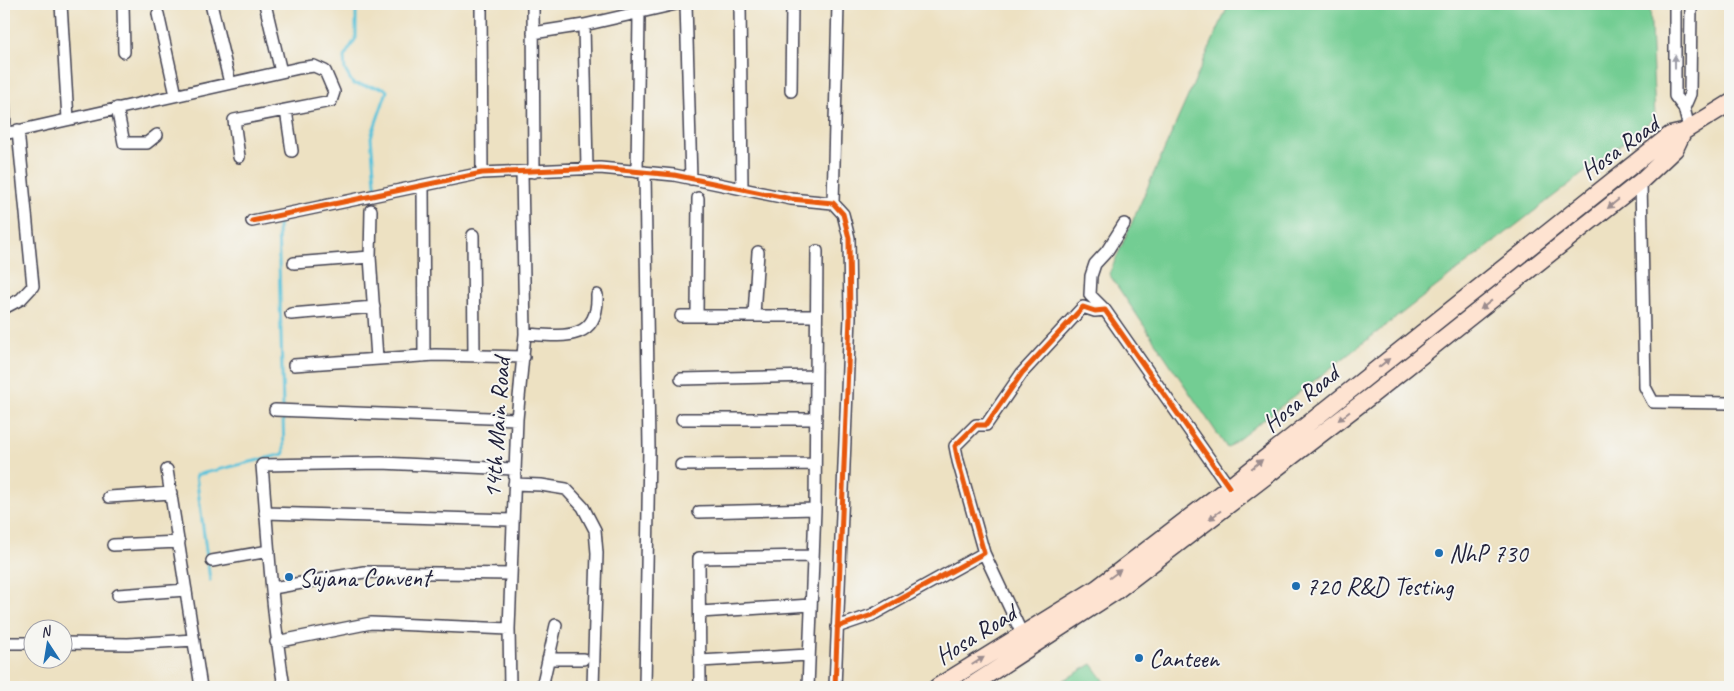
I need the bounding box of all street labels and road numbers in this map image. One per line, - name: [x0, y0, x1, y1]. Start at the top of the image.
- street label: Hosa Road: [1574, 106, 1669, 187]
- street label: 14th Main Road: [476, 352, 518, 500]
- street label: Hosa Road: [1256, 356, 1349, 439]
- street label: Hosa Road: [929, 595, 1026, 672]

